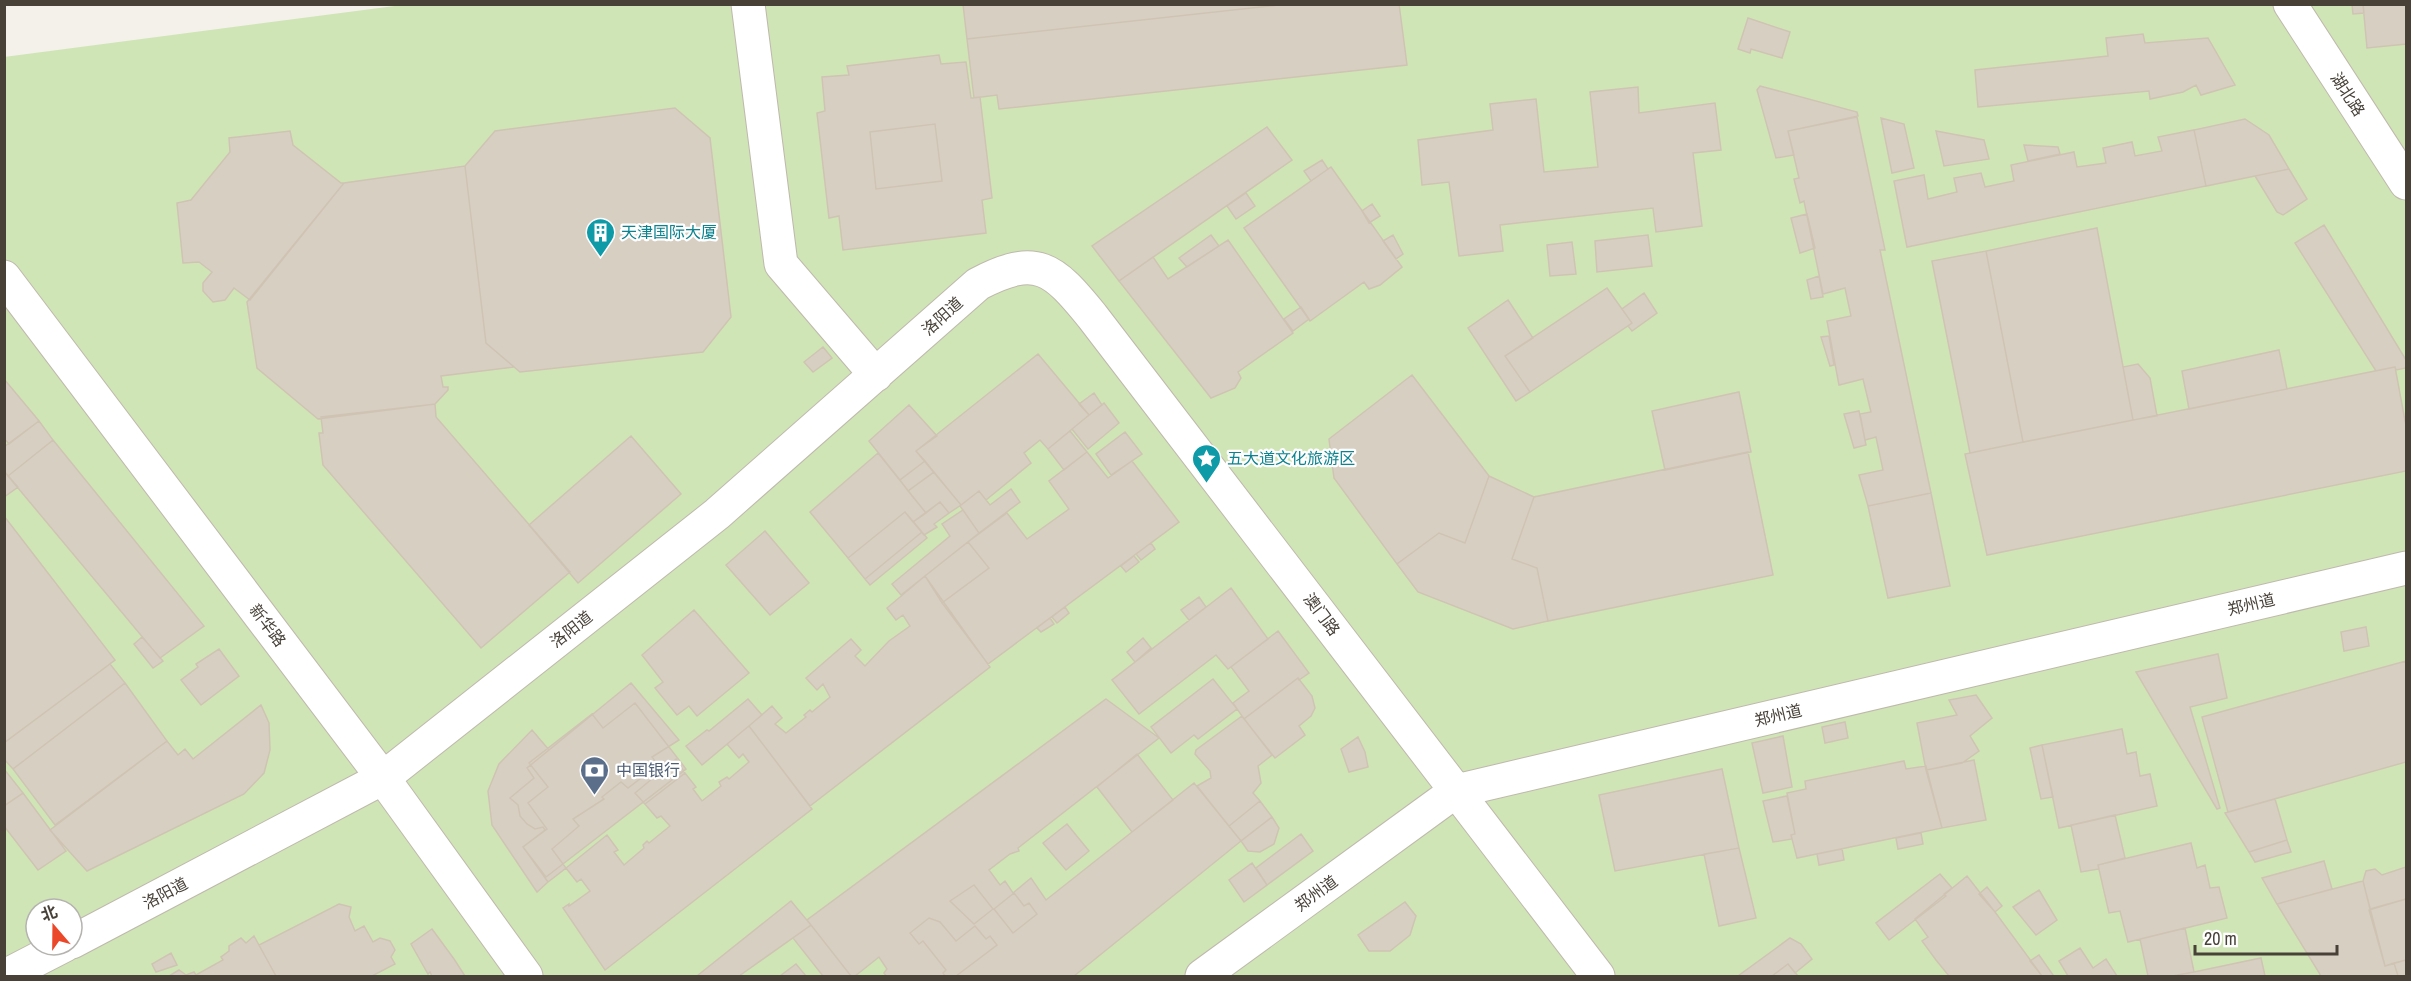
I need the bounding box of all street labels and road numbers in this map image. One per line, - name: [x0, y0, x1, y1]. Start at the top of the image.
- street label: 湖北路: [2326, 68, 2370, 120]
- street label: 洛阳道: [917, 292, 967, 340]
- street label: 澳门路: [1299, 588, 1345, 640]
- street label: 郑州道: [2225, 588, 2277, 620]
- street label: 新华路: [245, 599, 291, 651]
- street label: 洛阳道: [545, 606, 597, 652]
- street label: 郑州道: [1752, 699, 1804, 731]
- street label: 郑州道: [1290, 870, 1342, 916]
- street label: 洛阳道: [139, 872, 191, 914]

